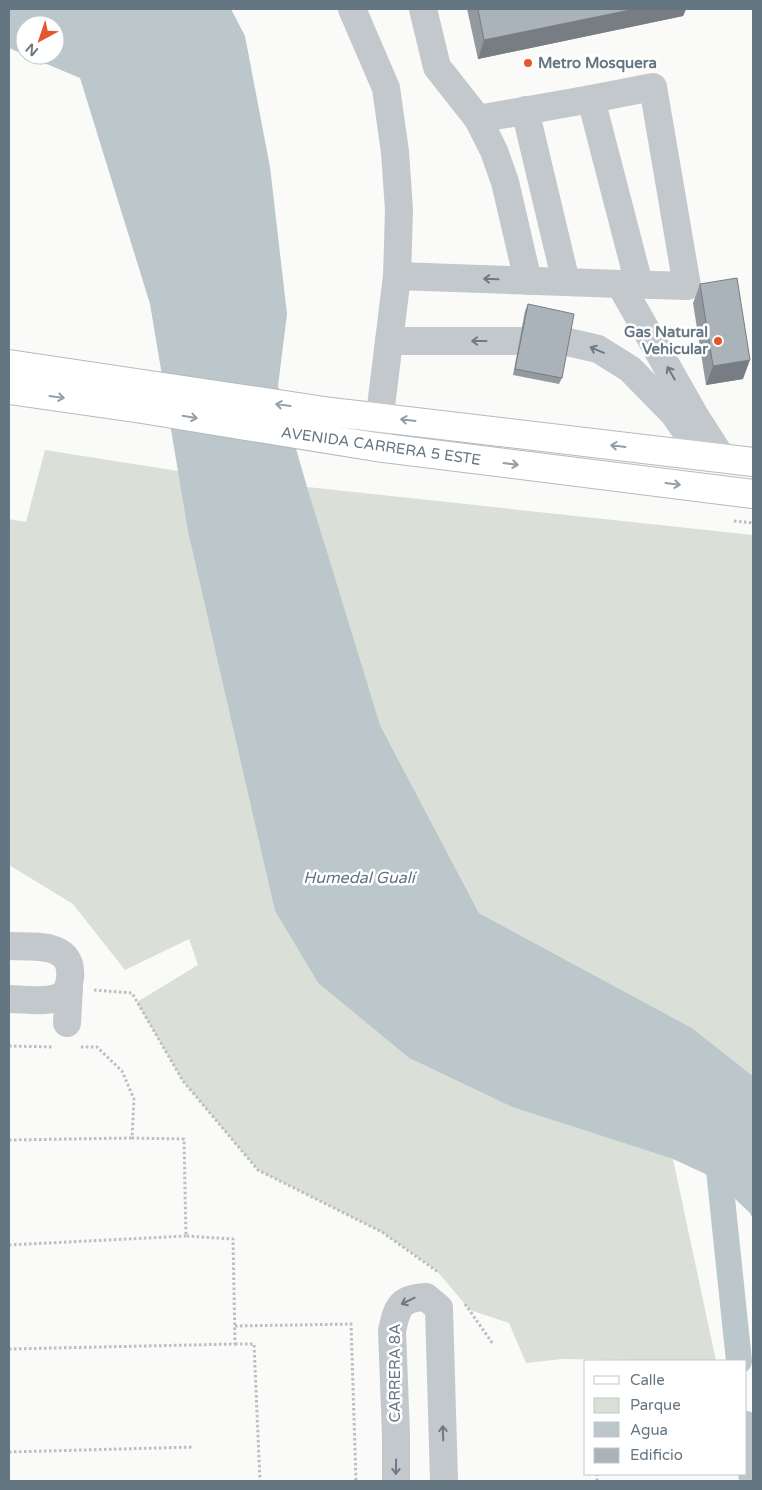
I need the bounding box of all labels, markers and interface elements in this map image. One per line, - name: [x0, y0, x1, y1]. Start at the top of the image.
- north arrow: [15, 15, 65, 65]
- text: N: [22, 39, 42, 60]
- place label: Metro Mosquera: [538, 54, 657, 73]
- marker: Metro Mosquera: [522, 57, 534, 69]
- one-way arrow: [483, 275, 499, 284]
- place label: Gas Natural Vehicular: [624, 323, 708, 358]
- marker: Gas Natural Vehicular: [712, 335, 724, 347]
- one-way arrow: [471, 336, 488, 346]
- one-way arrow: [590, 345, 605, 355]
- one-way arrow: [666, 367, 676, 381]
- one-way arrow: [49, 392, 65, 402]
- one-way arrow: [275, 400, 291, 410]
- one-way arrow: [182, 412, 198, 422]
- one-way arrow: [401, 415, 417, 425]
- street label: AVENIDA CARRERA 5 ESTE: [280, 423, 482, 469]
- one-way arrow: [610, 441, 626, 451]
- one-way arrow: [503, 459, 519, 469]
- one-way arrow: [664, 479, 680, 489]
- water label: Humedal Gualí: [303, 868, 418, 888]
- one-way arrow: [401, 1296, 416, 1306]
- street label: CARRERA 8A: [386, 1324, 404, 1422]
- legend: [584, 1360, 747, 1475]
- text: Calle: [630, 1371, 665, 1389]
- text: Parque: [630, 1396, 681, 1414]
- text: Agua: [630, 1421, 668, 1439]
- one-way arrow: [438, 1425, 448, 1441]
- text: Edificio: [630, 1446, 683, 1464]
- one-way arrow: [391, 1458, 401, 1475]

